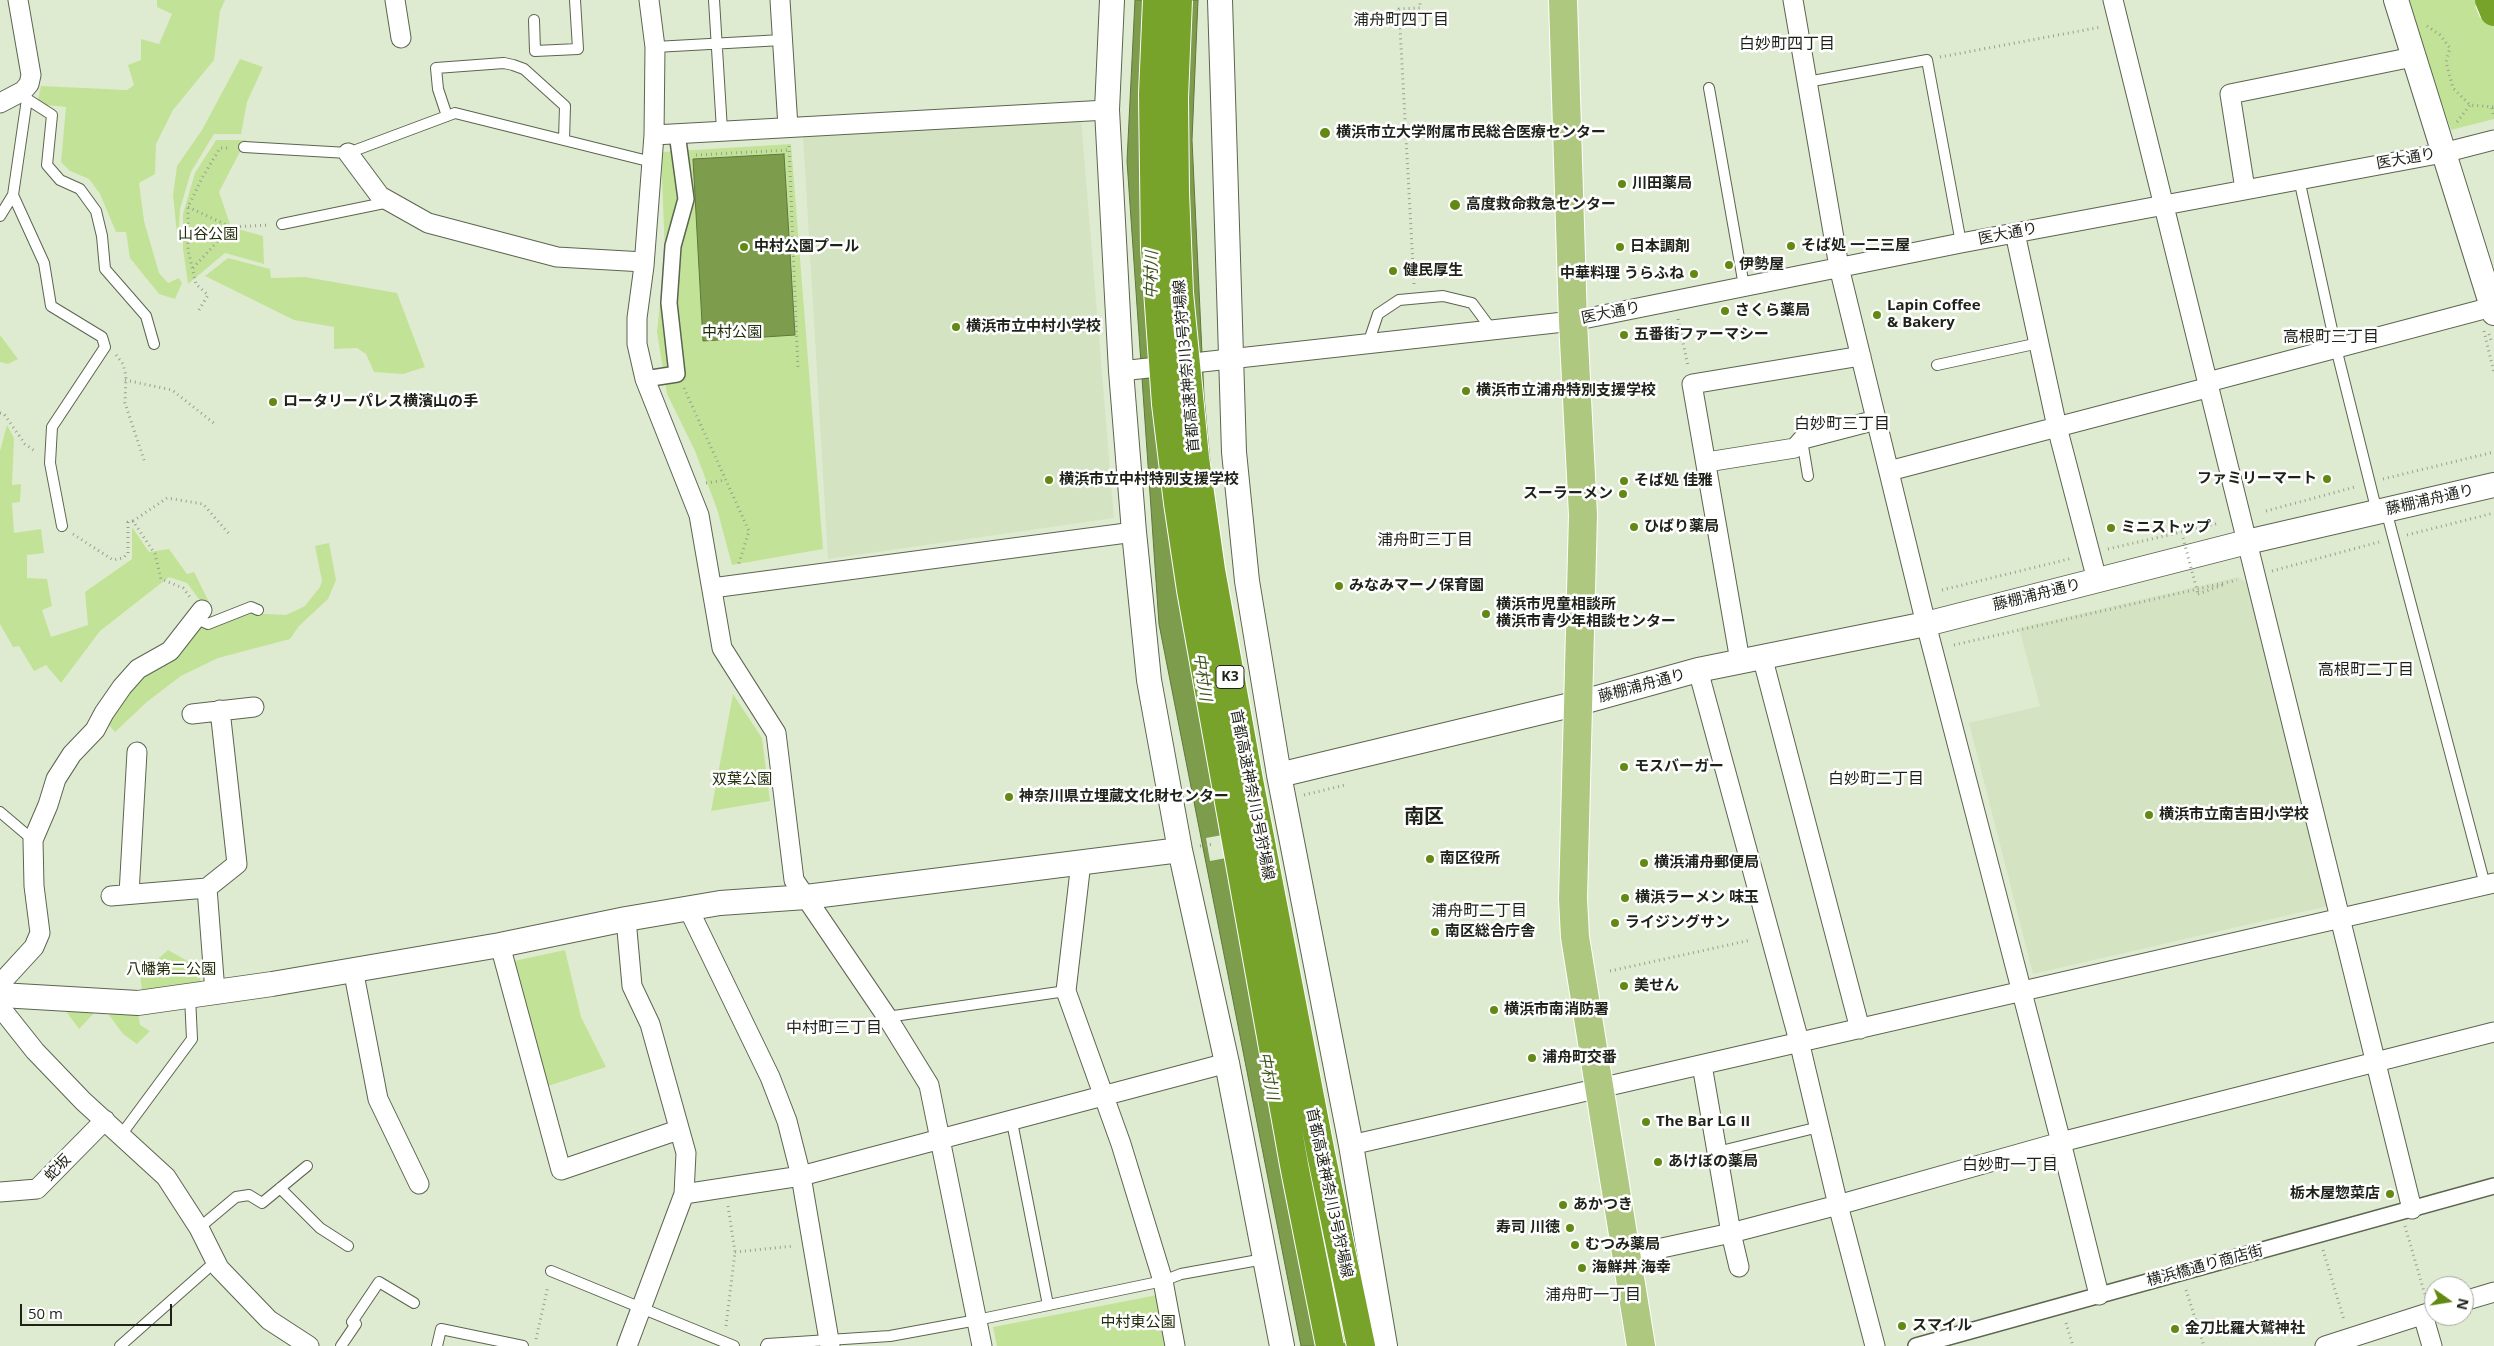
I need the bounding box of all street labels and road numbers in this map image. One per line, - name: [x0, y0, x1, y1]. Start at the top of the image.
- street label: 医大通り: [2375, 145, 2437, 173]
- street label: 医大通り: [1977, 219, 2039, 249]
- street label: 首都高速神奈川3号狩場線: [1170, 279, 1204, 453]
- street label: 医大通り: [1580, 298, 1642, 328]
- street label: 藤棚浦舟通り: [2384, 481, 2476, 519]
- street label: 藤棚浦舟通り: [1991, 575, 2083, 615]
- road number: K3: [1216, 666, 1244, 689]
- street label: 藤棚浦舟通り: [1596, 666, 1688, 706]
- street label: 首都高速神奈川3号狩場線: [1227, 708, 1277, 882]
- street label: 首都高速神奈川3号狩場線: [1302, 1106, 1356, 1280]
- street label: 蛇坂: [41, 1151, 75, 1185]
- street label: 横浜橋通り商店街: [2145, 1242, 2265, 1290]

